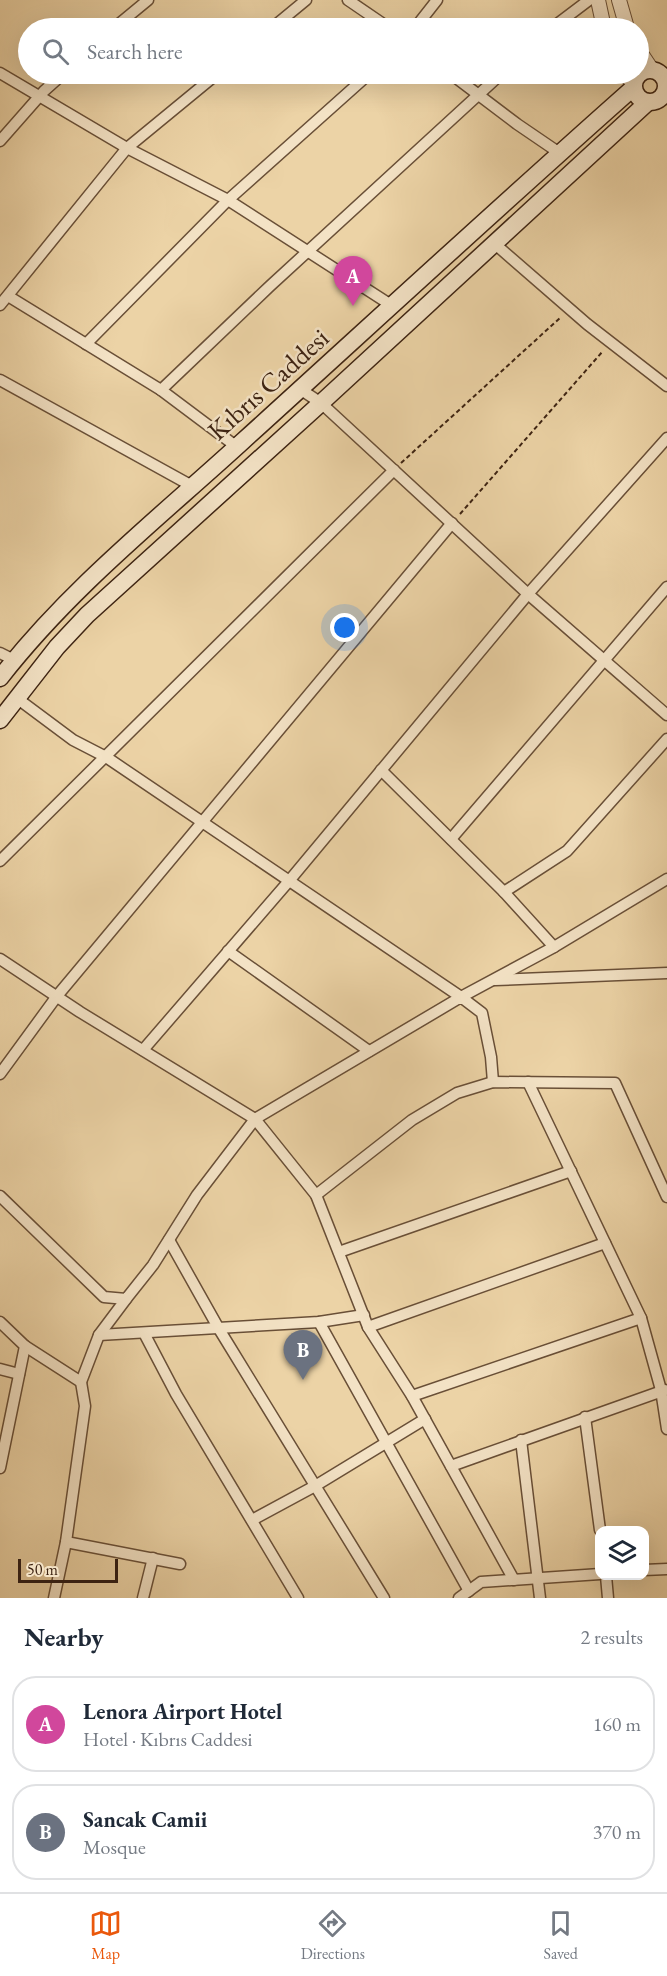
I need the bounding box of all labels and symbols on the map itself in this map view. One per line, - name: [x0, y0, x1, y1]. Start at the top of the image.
- pin: A: [334, 256, 372, 306]
- street label: Kıbrıs Caddesi: [200, 320, 336, 448]
- your location: [330, 613, 359, 642]
- pin: B: [284, 1330, 322, 1380]
- scale bar: [18, 1556, 118, 1584]

